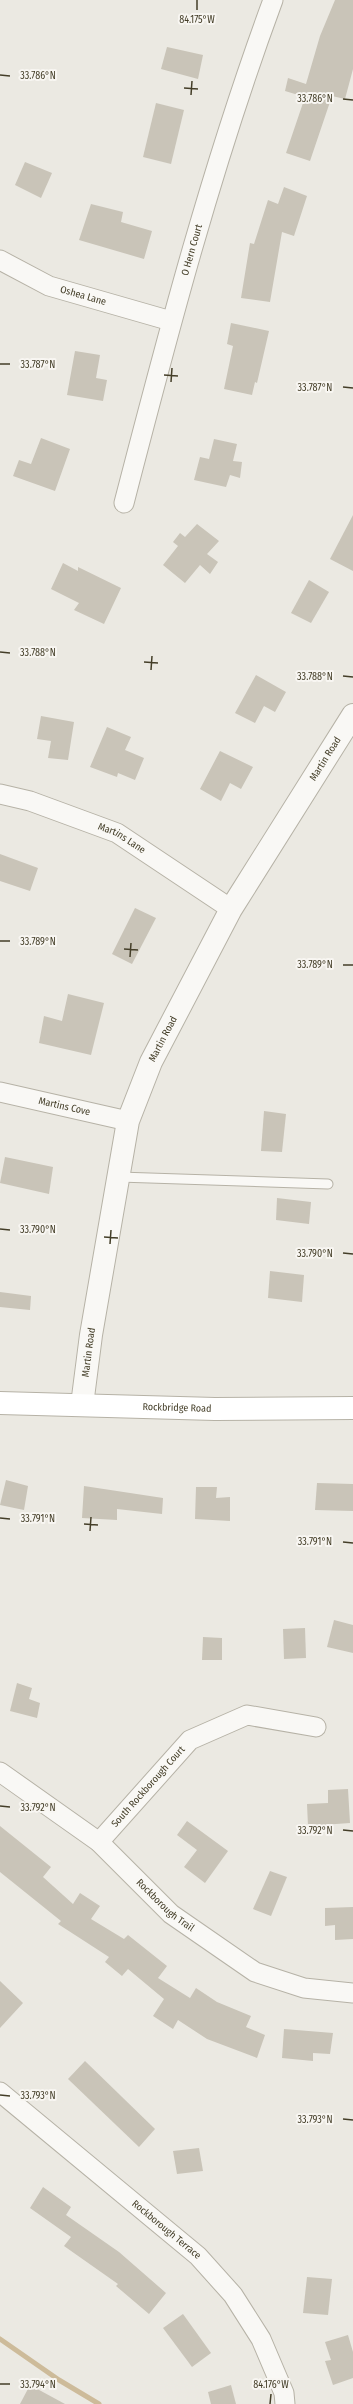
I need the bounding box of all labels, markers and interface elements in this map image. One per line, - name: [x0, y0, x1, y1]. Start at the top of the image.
- text: 84.175°W: [179, 14, 215, 26]
- text: 33.786°N: [20, 70, 56, 82]
- text: 33.786°N: [297, 93, 333, 105]
- street label: O Hern Court: [179, 222, 205, 277]
- street label: Oshea Lane: [59, 283, 108, 308]
- text: 33.787°N: [21, 359, 55, 371]
- text: 33.787°N: [298, 382, 332, 394]
- text: 33.788°N: [20, 647, 56, 659]
- text: 33.788°N: [297, 671, 333, 683]
- street label: Martin Road: [307, 735, 344, 783]
- street label: Martins Lane: [96, 821, 148, 856]
- text: 33.789°N: [20, 936, 56, 948]
- text: 33.789°N: [297, 959, 333, 971]
- street label: Martin Road: [146, 1014, 180, 1064]
- street label: Martins Cove: [37, 1095, 91, 1118]
- text: 33.790°N: [20, 1224, 56, 1236]
- text: 33.790°N: [297, 1248, 333, 1260]
- street label: Martin Road: [80, 1327, 98, 1378]
- street label: Rockbridge Road: [142, 1401, 212, 1415]
- text: 33.791°N: [21, 1513, 55, 1525]
- text: 33.791°N: [298, 1536, 332, 1548]
- street label: South Rockborough Court: [109, 1743, 188, 1830]
- text: 33.792°N: [21, 1802, 55, 1814]
- text: 33.792°N: [298, 1825, 332, 1837]
- street label: Rockborough Trail: [134, 1877, 197, 1934]
- text: 33.793°N: [21, 2090, 55, 2102]
- text: 33.793°N: [298, 2114, 332, 2126]
- street label: Rockborough Terrace: [129, 2198, 203, 2262]
- text: 33.794°N: [20, 2379, 56, 2391]
- text: 84.176°W: [253, 2379, 289, 2391]

